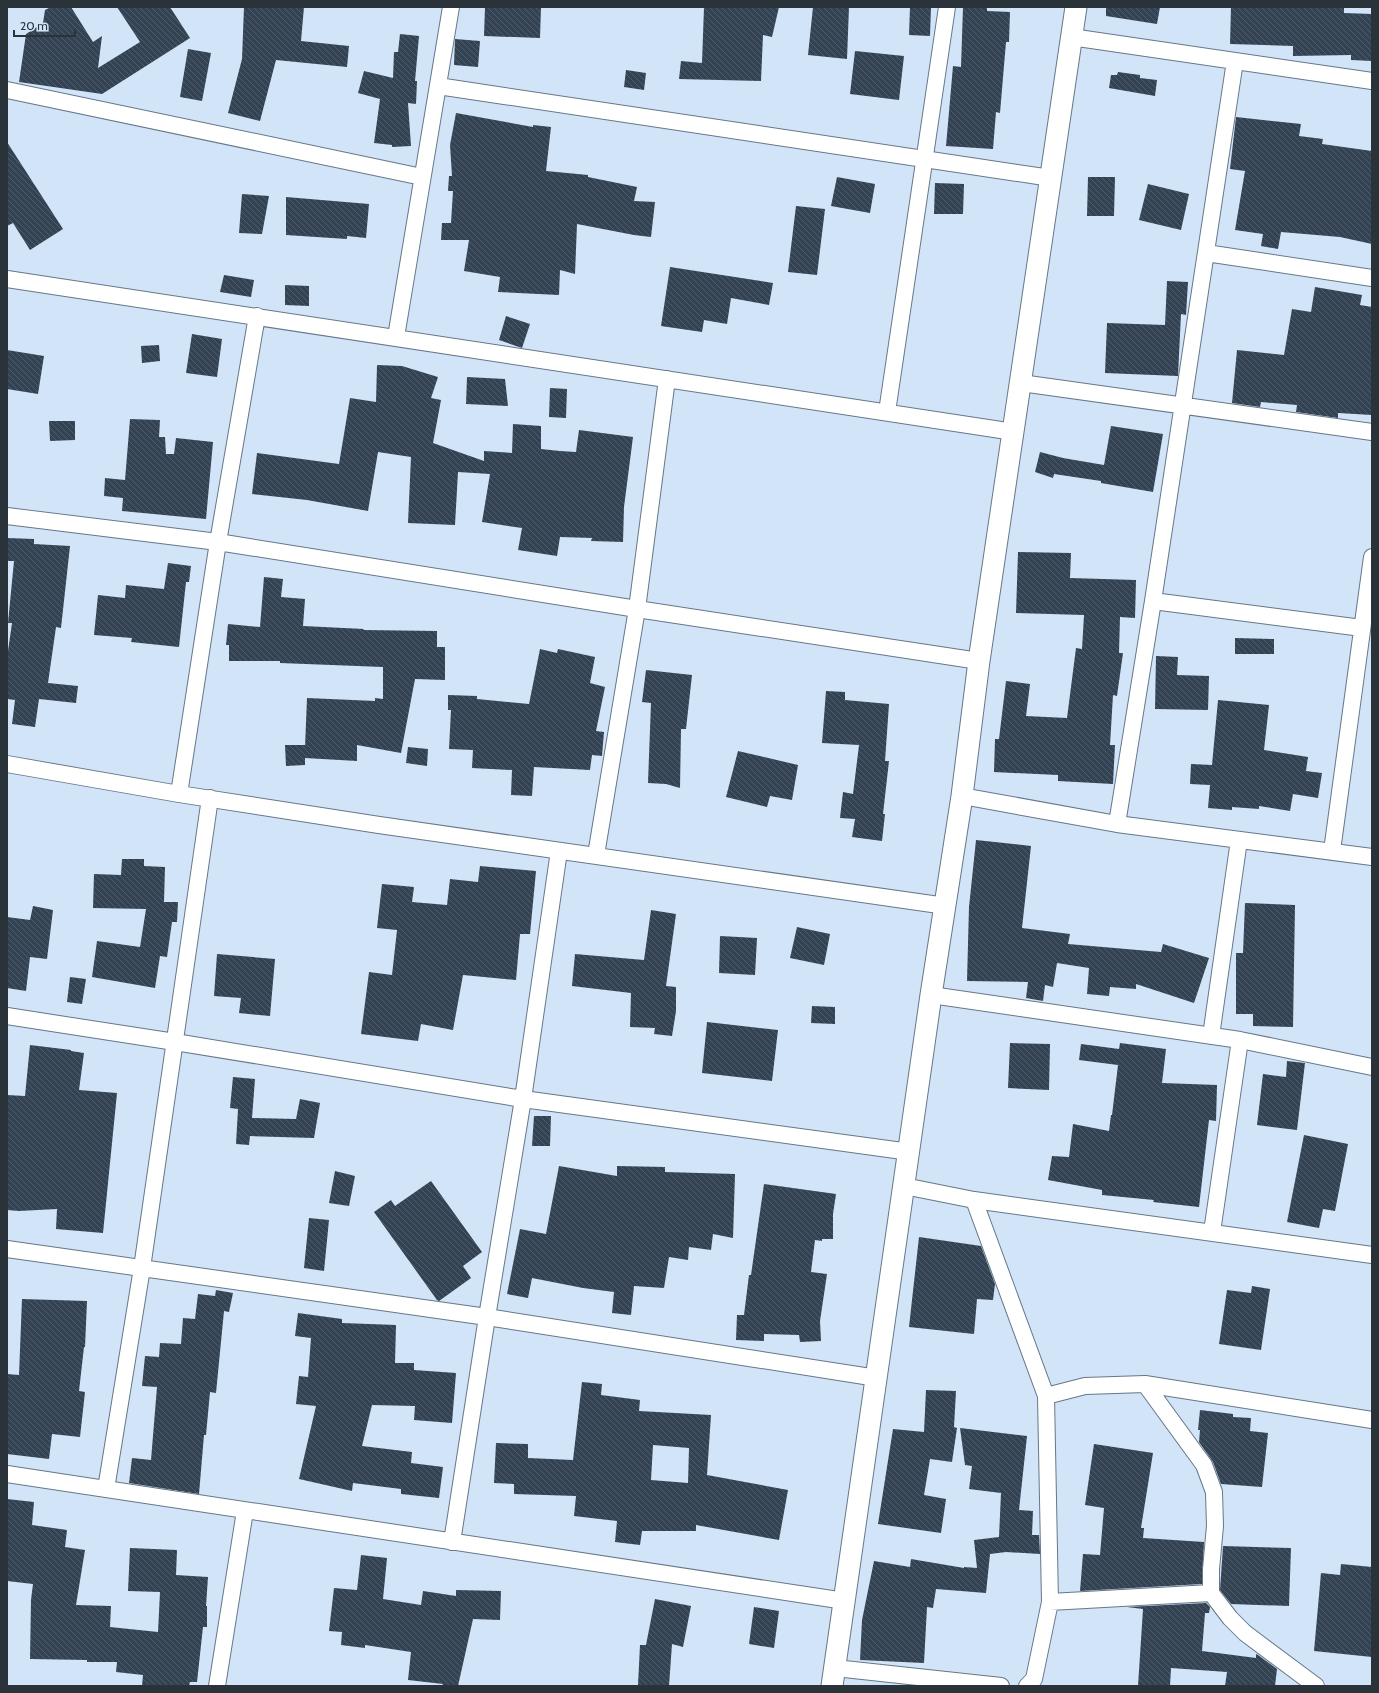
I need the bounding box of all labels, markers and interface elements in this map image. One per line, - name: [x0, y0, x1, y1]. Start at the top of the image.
- scale bar: [14, 12, 75, 38]
- text: 20 m: [20, 18, 48, 33]

